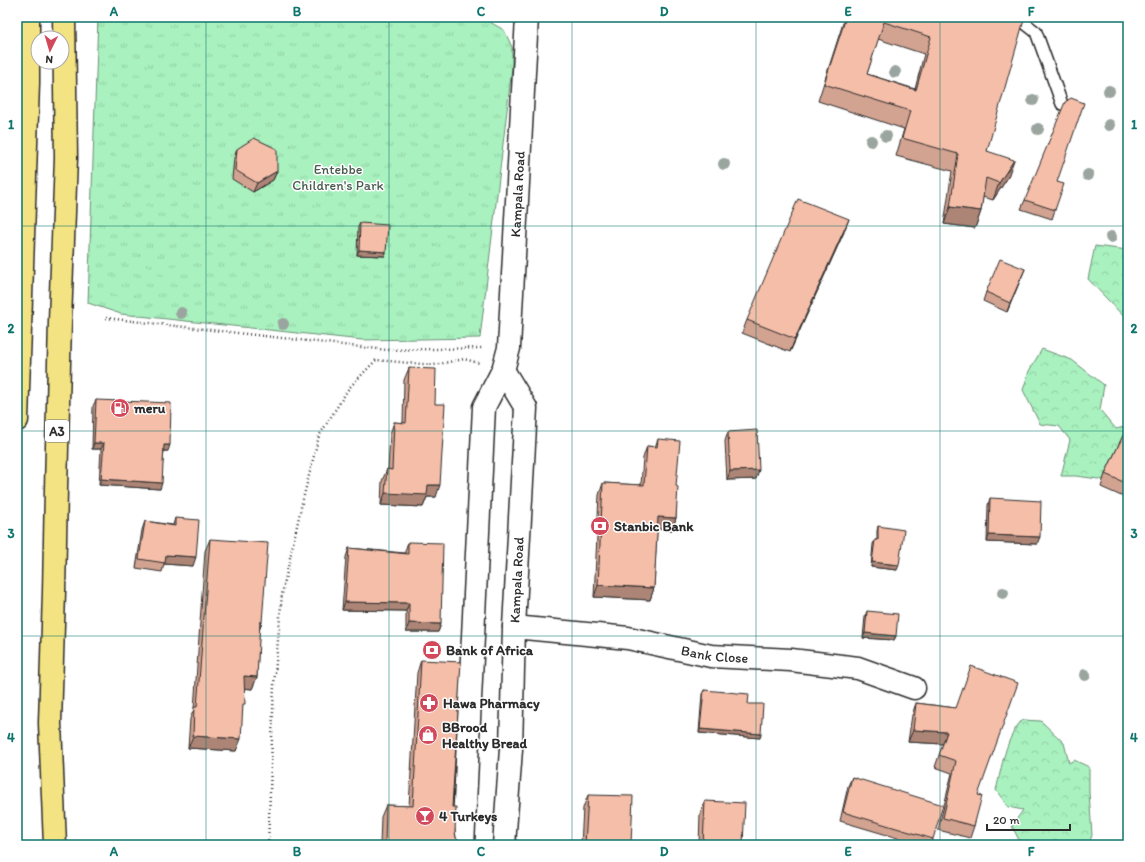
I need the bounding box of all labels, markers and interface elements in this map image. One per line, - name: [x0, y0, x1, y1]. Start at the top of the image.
- text: A: [109, 4, 119, 19]
- text: B: [293, 4, 302, 19]
- text: C: [477, 4, 486, 19]
- text: D: [660, 4, 669, 19]
- text: E: [844, 4, 852, 19]
- text: F: [1028, 4, 1035, 19]
- north arrow: [30, 30, 70, 70]
- text: N: [45, 53, 53, 66]
- text: 1: [8, 117, 14, 132]
- text: 1: [1131, 117, 1137, 132]
- street label: Kampala Road: [507, 150, 528, 238]
- park label: Entebbe Children's Park: [292, 161, 384, 194]
- text: 2: [8, 321, 15, 336]
- text: 2: [1131, 321, 1138, 336]
- fuel station icon: meru: [109, 397, 131, 419]
- place label: meru: [133, 400, 166, 417]
- road number: A3: [45, 420, 69, 442]
- bank icon: Stanbic Bank: [589, 515, 611, 537]
- place label: Stanbic Bank: [614, 518, 694, 535]
- text: 3: [7, 526, 15, 541]
- text: 3: [1130, 526, 1138, 541]
- street label: Kampala Road: [506, 536, 528, 624]
- bank icon: Bank of Africa: [421, 639, 443, 661]
- street label: Bank Close: [680, 641, 749, 666]
- place label: Bank of Africa: [446, 642, 534, 659]
- pharmacy icon: Hawa Pharmacy: [418, 692, 440, 714]
- place label: Hawa Pharmacy: [443, 695, 540, 712]
- place label: BBrood Healthy Bread: [442, 719, 528, 752]
- shop icon: BBrood Healthy Bread: [417, 724, 439, 746]
- text: 4: [7, 730, 15, 745]
- text: 4: [1130, 730, 1138, 745]
- bar icon: 4 Turkeys: [414, 805, 436, 827]
- scale bar: [987, 806, 1070, 832]
- place label: 4 Turkeys: [439, 808, 497, 825]
- text: 20 m: [993, 813, 1020, 827]
- text: A: [109, 844, 119, 859]
- text: B: [293, 844, 302, 859]
- text: C: [477, 844, 486, 859]
- text: D: [660, 844, 669, 859]
- text: E: [844, 844, 852, 859]
- text: F: [1028, 844, 1035, 859]

